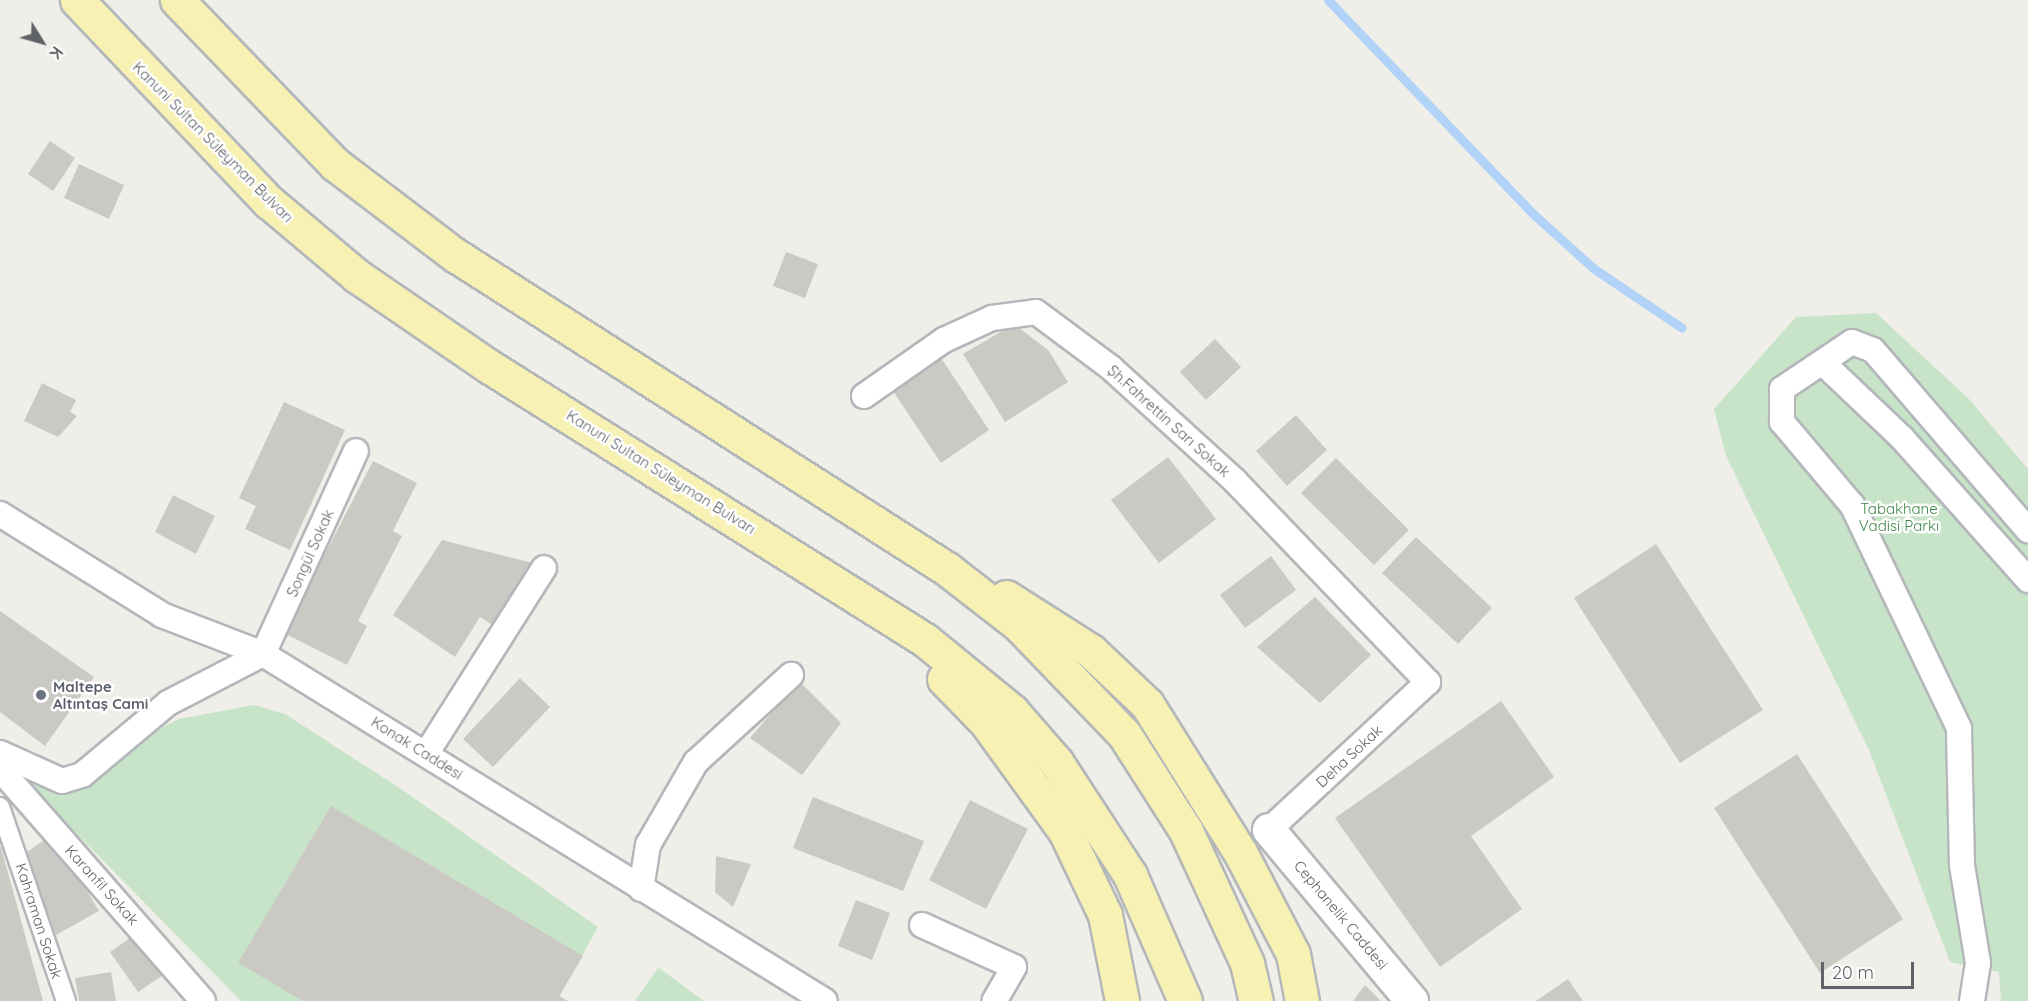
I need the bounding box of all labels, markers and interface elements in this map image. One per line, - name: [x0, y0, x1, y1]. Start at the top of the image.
- north arrow: [12, 12, 72, 72]
- text: K: [45, 43, 68, 63]
- street label: Kanuni Sultan Süleyman Bulvarı: [129, 58, 297, 226]
- street label: Şh.Fahrettin Sarı Sokak: [1104, 361, 1234, 481]
- street label: Kanuni Sultan Süleyman Bulvarı: [563, 406, 759, 538]
- park label: Tabakhane Vadisi Parkı: [1859, 499, 1939, 534]
- street label: Songül Sokak: [283, 506, 337, 600]
- place label: Maltepe Altıntaş Cami: [53, 677, 148, 712]
- marker: Maltepe Altıntaş Cami: [34, 688, 48, 702]
- street label: Konak Caddesi: [368, 713, 466, 783]
- street label: Deha Sokak: [1312, 721, 1386, 791]
- street label: Karanfil Sokak: [61, 841, 143, 929]
- street label: Cephanelik Caddesi: [1290, 857, 1392, 973]
- street label: Kahraman Sokak: [12, 861, 66, 981]
- scale bar: [1824, 950, 1917, 988]
- text: 20 m: [1832, 961, 1874, 984]

